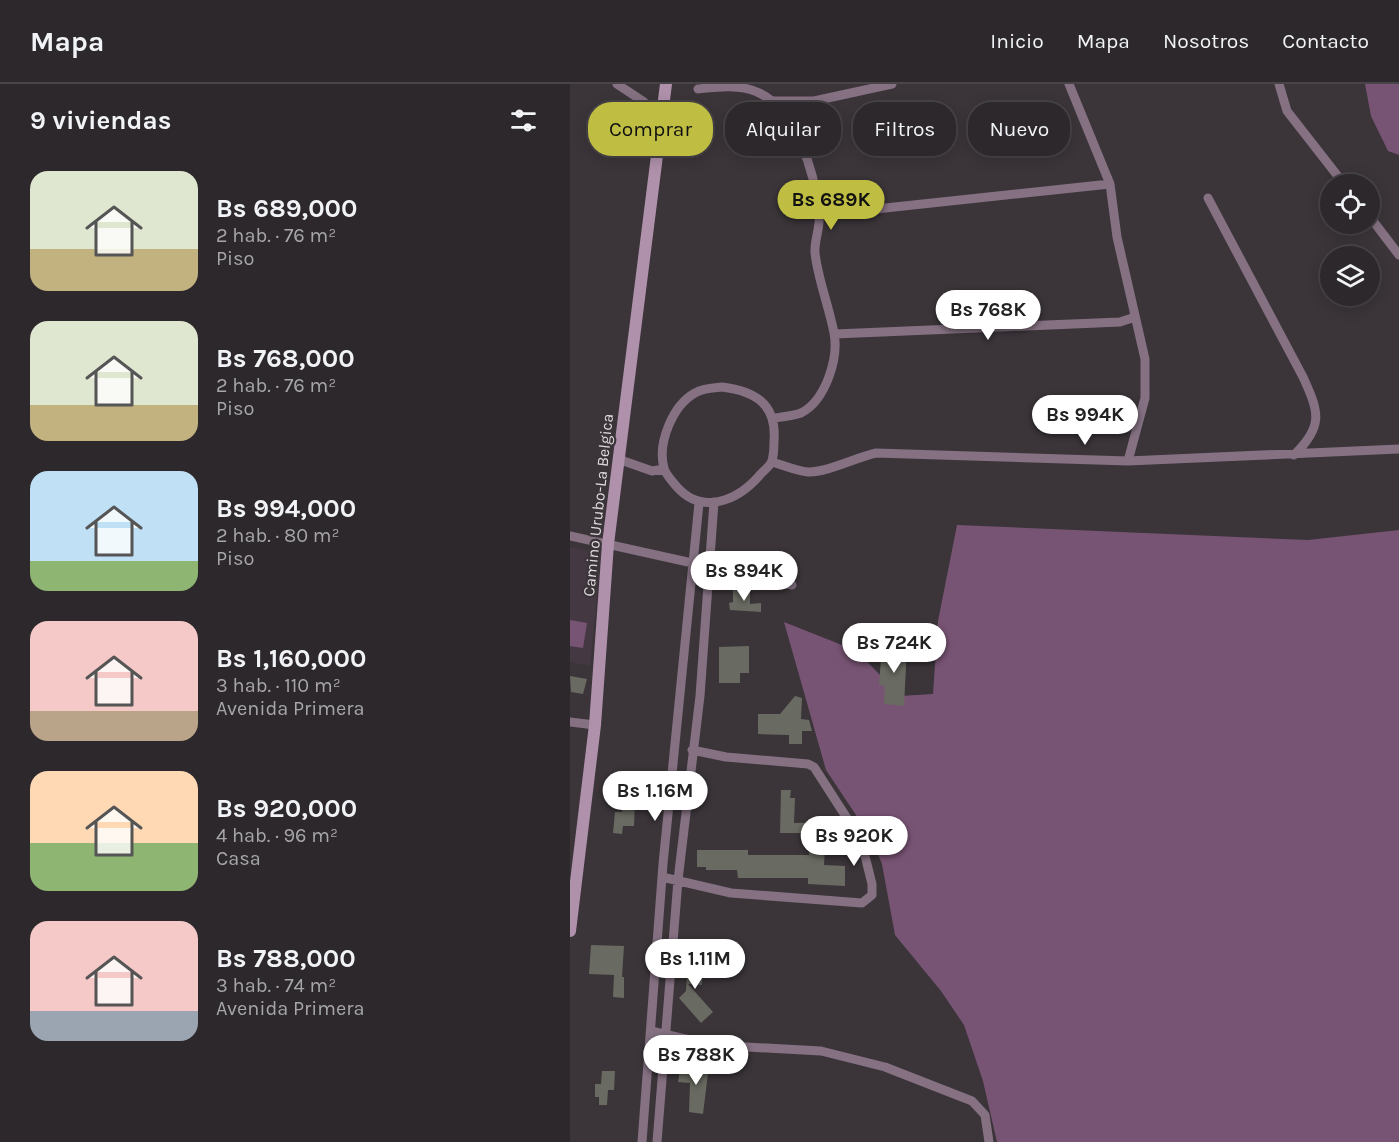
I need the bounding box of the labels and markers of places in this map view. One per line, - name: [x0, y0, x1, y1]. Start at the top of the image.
- pin: Bs 689K: [776, 180, 886, 231]
- pin: Bs 768K: [933, 290, 1043, 341]
- pin: Bs 994K: [1030, 395, 1140, 446]
- pin: Bs 894K: [689, 551, 799, 602]
- pin: Bs 724K: [839, 623, 949, 674]
- pin: Bs 1.16M: [593, 771, 717, 822]
- pin: Bs 920K: [799, 816, 909, 867]
- pin: Bs 1.11M: [633, 939, 757, 990]
- pin: Bs 788K: [641, 1035, 751, 1086]

